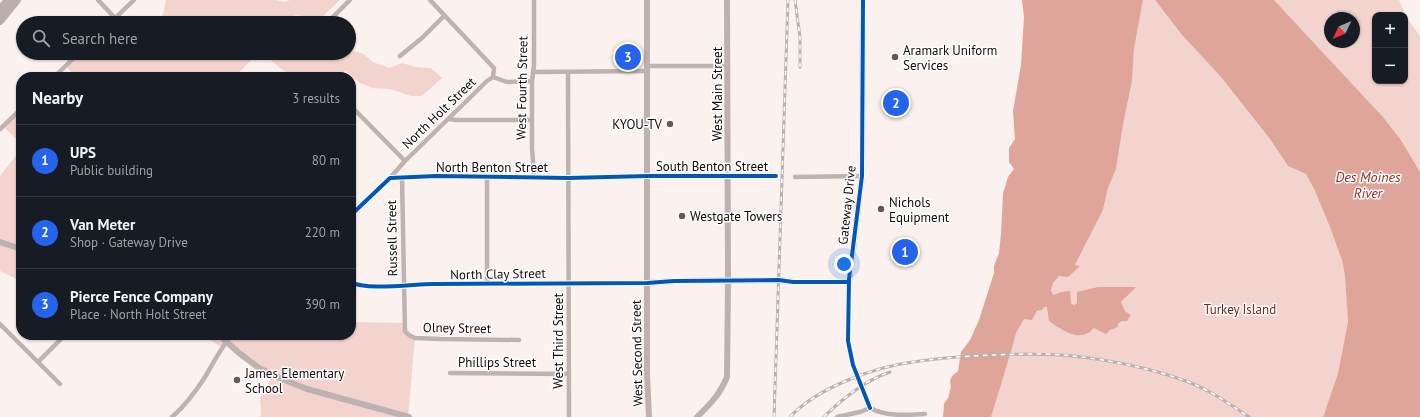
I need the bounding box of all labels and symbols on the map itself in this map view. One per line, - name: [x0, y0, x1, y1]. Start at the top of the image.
- north arrow: [1324, 12, 1360, 48]
- street label: West Fourth Street: [513, 35, 531, 140]
- pin: 3: [615, 42, 641, 72]
- place label: Aramark Uniform Services: [903, 42, 997, 74]
- street label: West Main Street: [709, 46, 726, 141]
- marker: Aramark Uniform Services: [890, 52, 900, 62]
- street label: North Holt Street: [399, 73, 480, 152]
- pin: 2: [883, 88, 909, 118]
- place label: KYOU-TV: [612, 116, 663, 133]
- marker: KYOU-TV: [665, 119, 675, 129]
- street label: South Benton Street: [656, 158, 769, 175]
- street label: North Benton Street: [436, 159, 549, 176]
- street label: Gateway Drive: [834, 165, 860, 245]
- water label: Des Moines River: [1335, 168, 1401, 202]
- place label: Nichols Equipment: [889, 194, 950, 226]
- street label: Russell Street: [383, 199, 401, 276]
- marker: Nichols Equipment: [876, 204, 886, 214]
- place label: Westgate Towers: [690, 208, 782, 225]
- marker: Westgate Towers: [677, 211, 687, 221]
- pin: 1: [892, 237, 918, 267]
- your location: [834, 254, 854, 274]
- street label: North Clay Street: [450, 265, 546, 283]
- street label: West Third Street: [550, 293, 567, 389]
- street label: West Second Street: [628, 299, 646, 407]
- park label: Turkey Island: [1204, 301, 1276, 318]
- street label: Olney Street: [423, 319, 492, 337]
- street label: Phillips Street: [458, 354, 537, 371]
- place label: James Elementary School: [244, 365, 344, 397]
- marker: James Elementary School: [232, 375, 242, 385]

